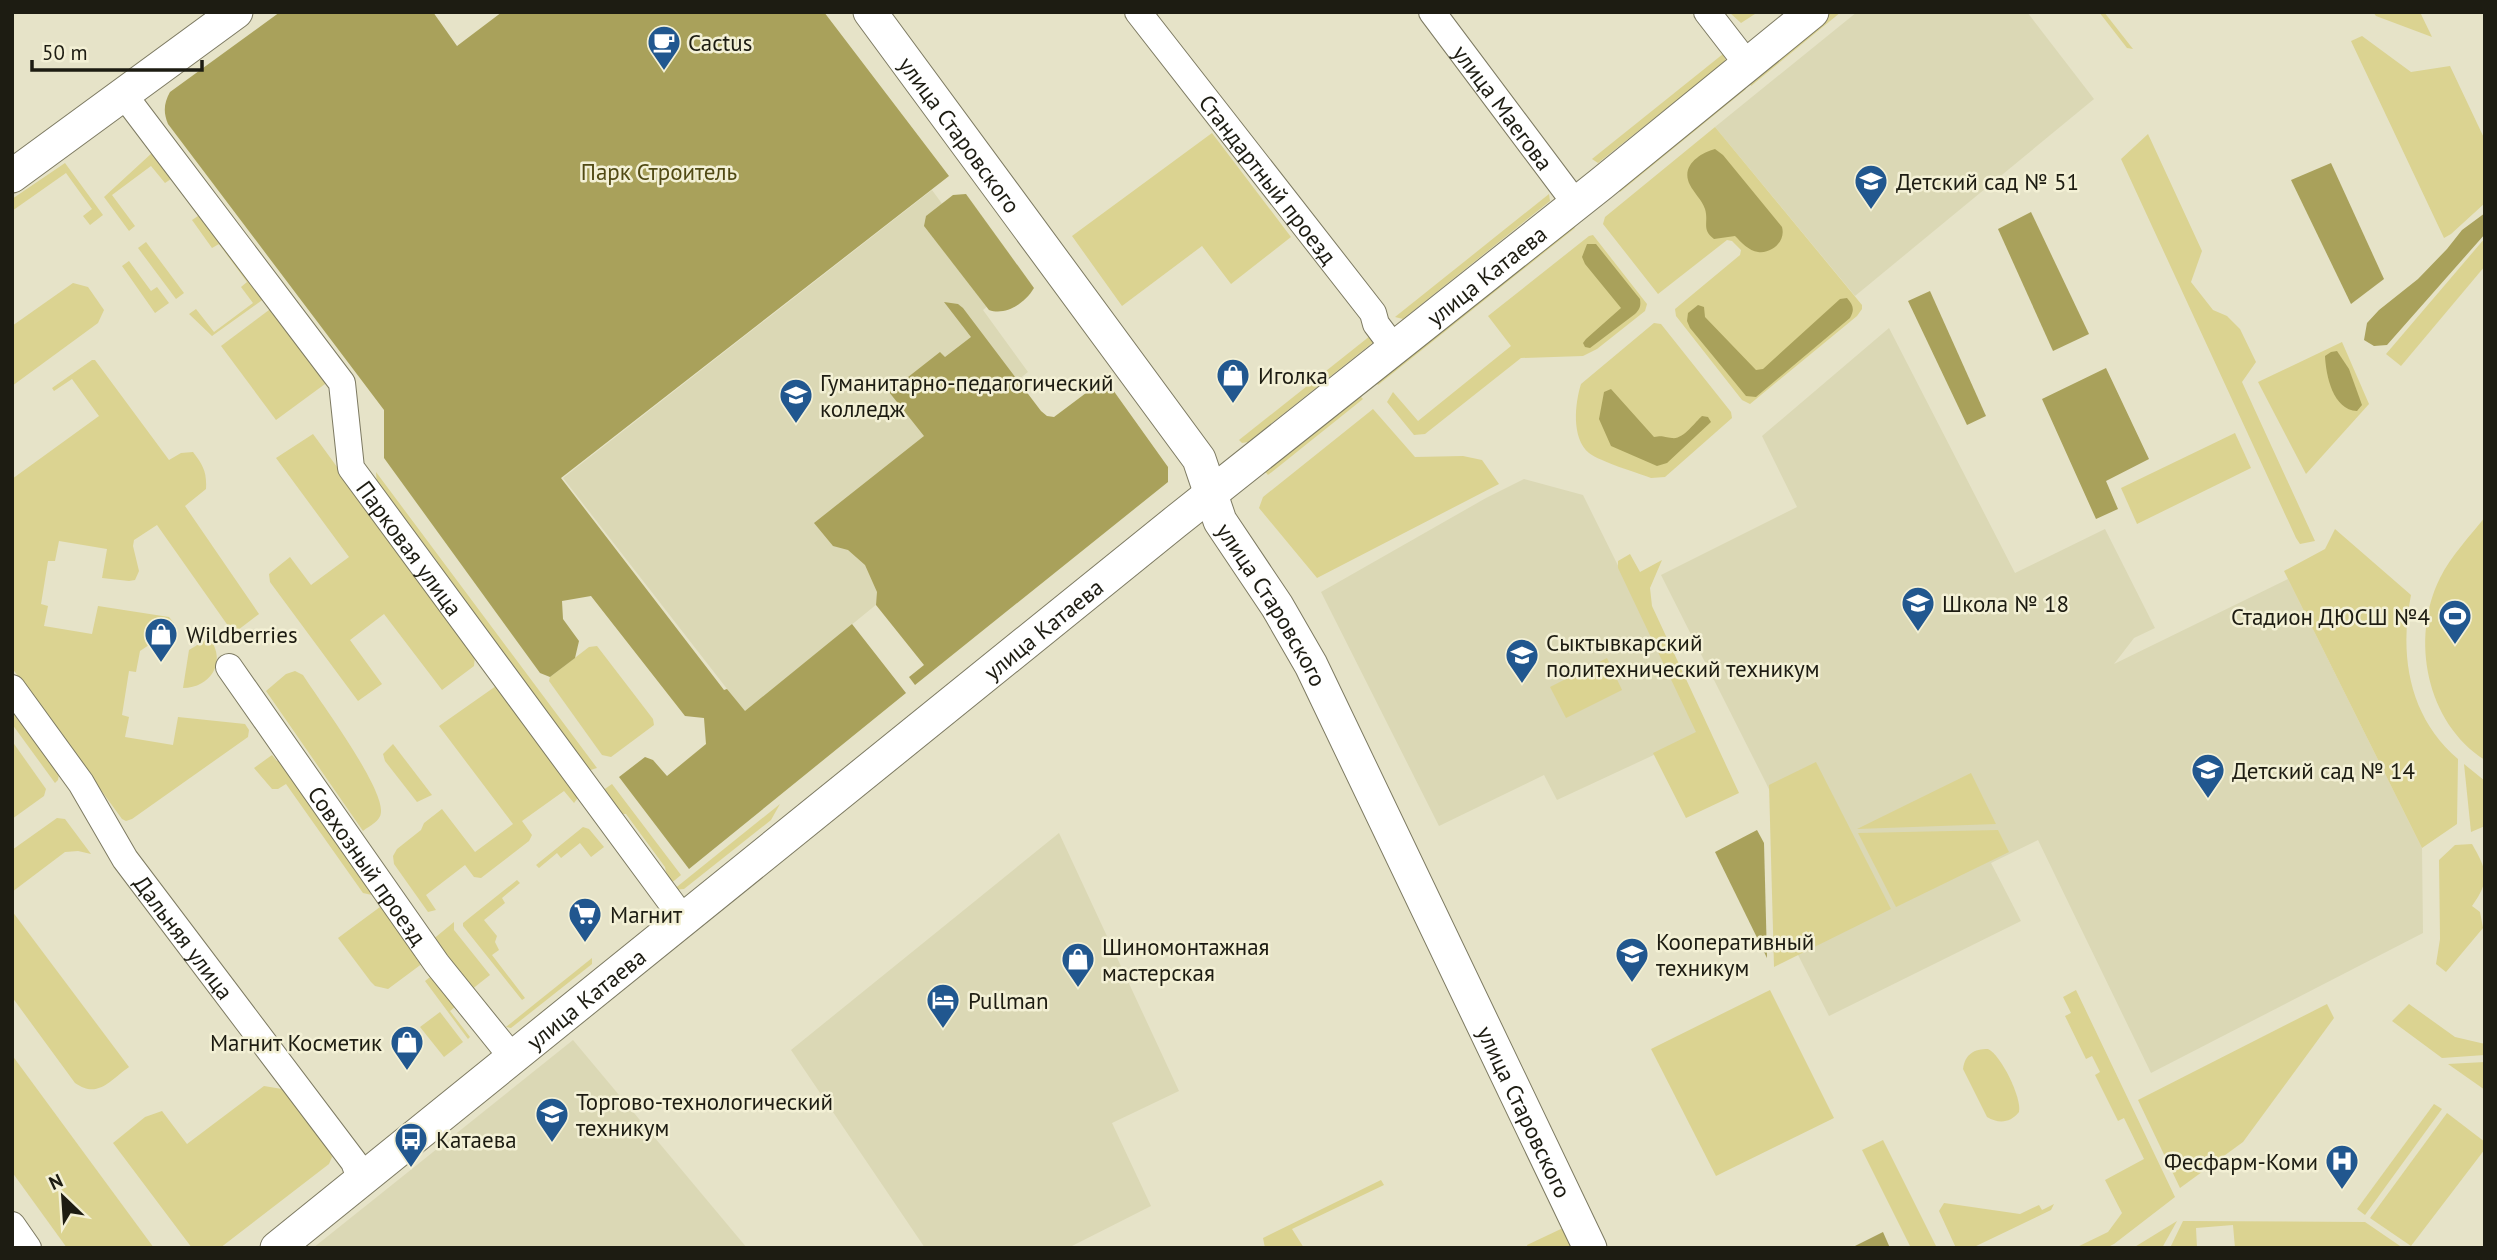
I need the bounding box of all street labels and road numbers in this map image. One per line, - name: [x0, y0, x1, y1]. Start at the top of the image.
- street label: улица Маегова: [1447, 39, 1560, 176]
- street label: улица Старовского: [893, 50, 1027, 218]
- street label: Стандартный проезд: [1193, 88, 1344, 270]
- street label: улица Катаева: [1420, 219, 1552, 332]
- street label: Парковая улица: [351, 475, 469, 621]
- street label: улица Старовского: [1211, 517, 1333, 691]
- street label: улица Катаева: [977, 572, 1109, 686]
- street label: Совхозный проезд: [302, 780, 434, 950]
- street label: Дальняя улица: [128, 869, 240, 1005]
- street label: улица Катаева: [520, 941, 651, 1055]
- street label: улица Старовского: [1471, 1021, 1578, 1202]

